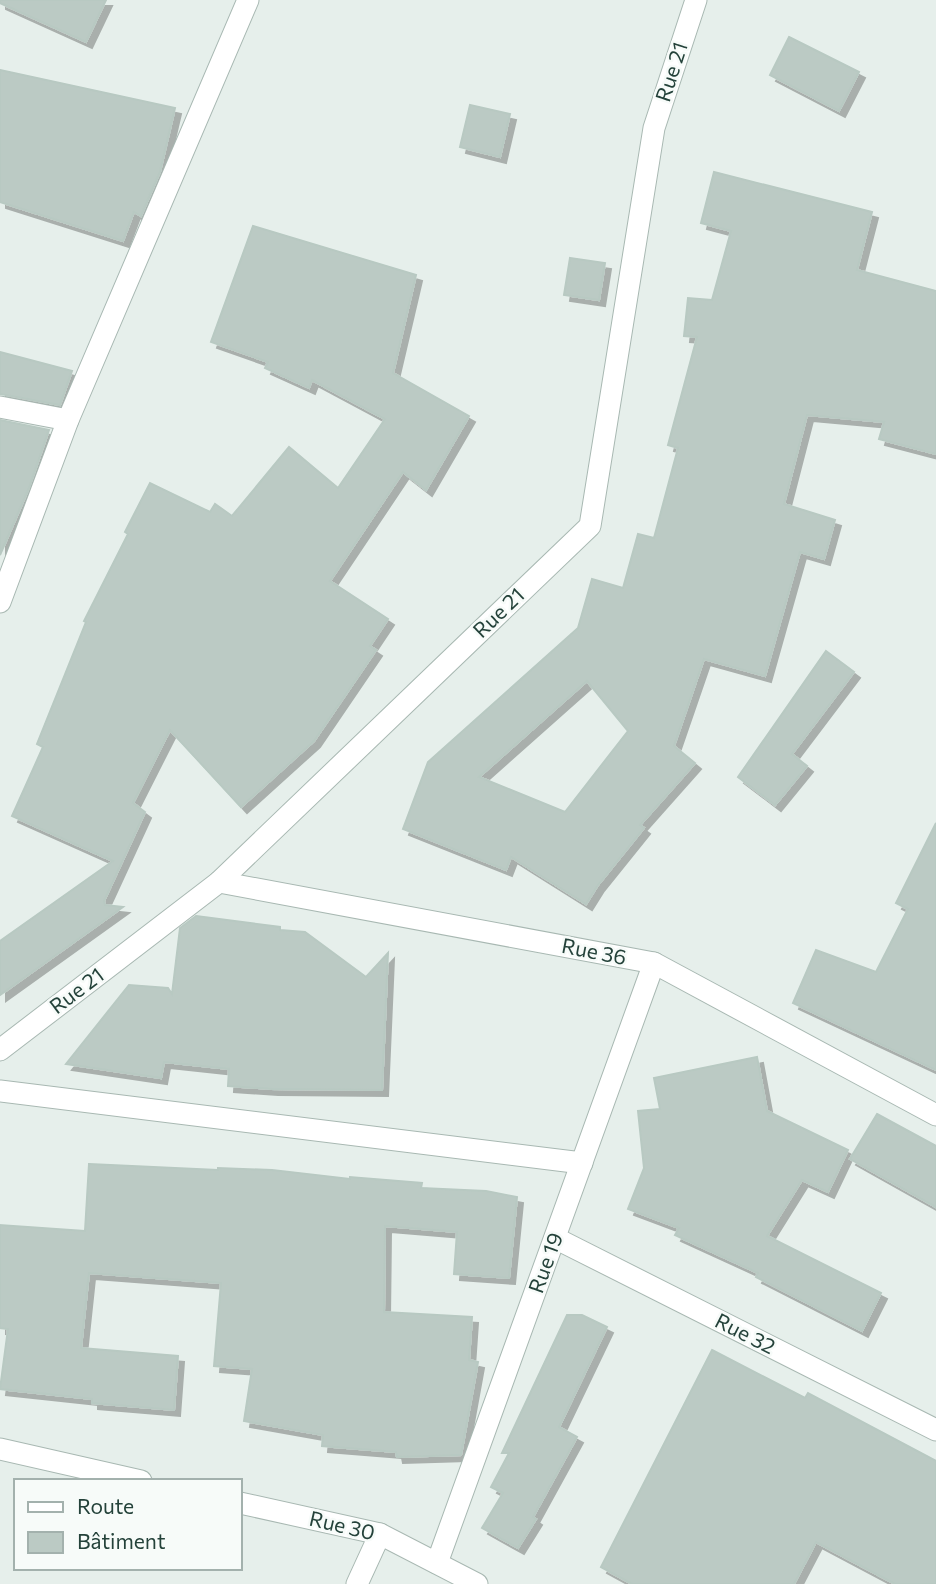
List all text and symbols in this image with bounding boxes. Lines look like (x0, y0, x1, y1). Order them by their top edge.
street label: Rue 21 (649, 38, 692, 105)
street label: Rue 21 (467, 582, 529, 642)
street label: Rue 36 (560, 932, 629, 969)
street label: Rue 21 (44, 961, 108, 1018)
street label: Rue 19 (522, 1229, 567, 1296)
street label: Rue 32 (711, 1307, 780, 1358)
legend (14, 1479, 242, 1570)
text: Route (77, 1493, 134, 1518)
street label: Rue 30 (307, 1505, 378, 1544)
text: Bâtiment (77, 1528, 166, 1553)

